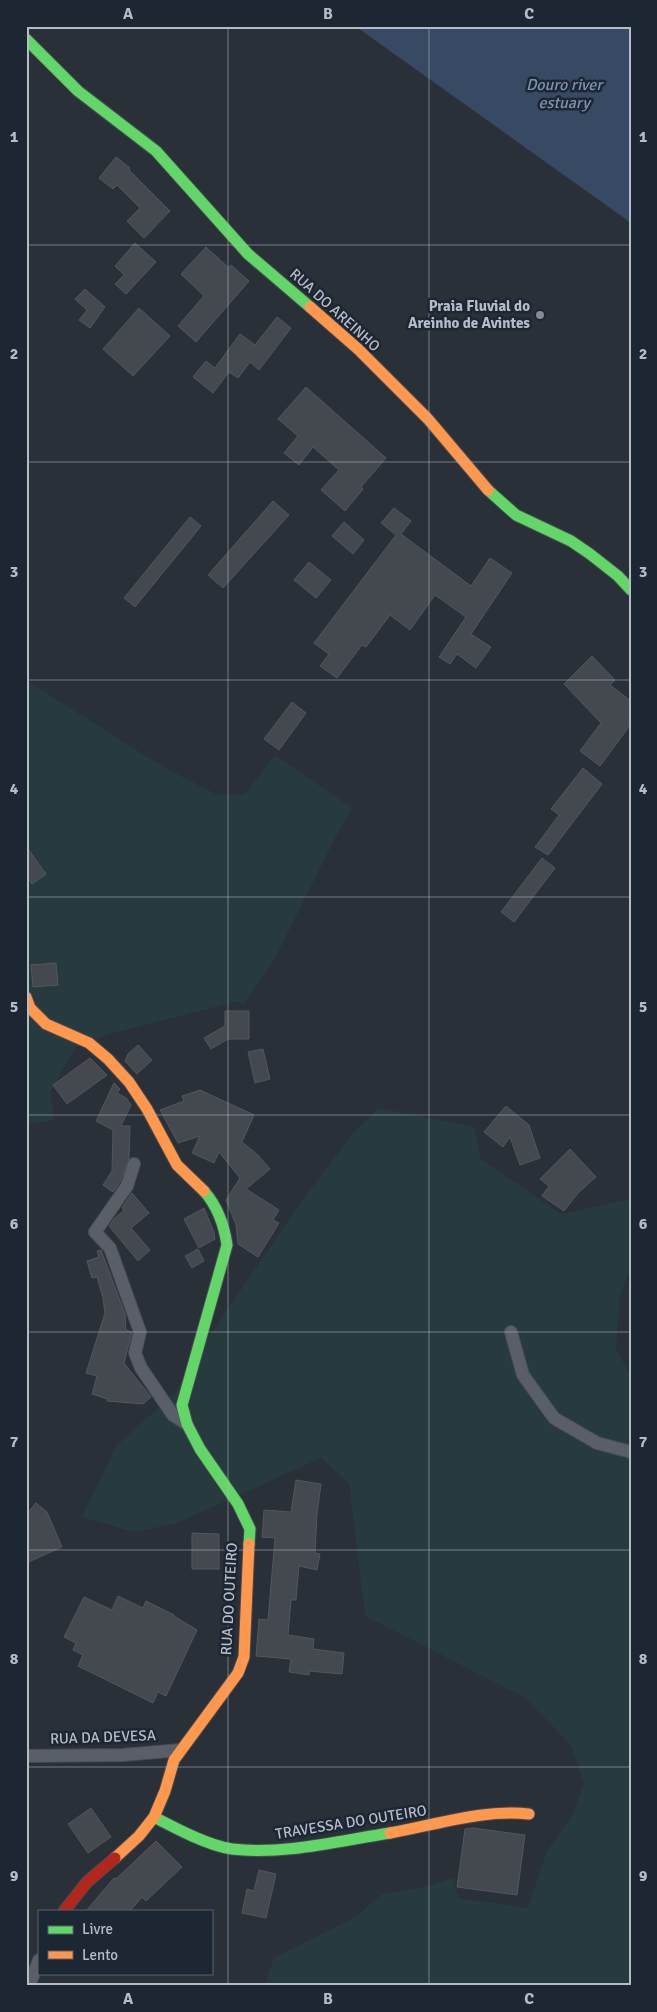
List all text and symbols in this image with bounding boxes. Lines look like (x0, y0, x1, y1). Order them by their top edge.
text: A (123, 4, 134, 24)
text: B (323, 4, 333, 24)
text: C (524, 4, 534, 24)
water label: Douro river estuary (526, 75, 604, 113)
text: 1 (10, 127, 19, 147)
text: 1 (639, 127, 648, 147)
street label: RUA DO AREINHO (286, 265, 384, 355)
place label: Praia Fluvial do Areinho de Avintes (408, 297, 530, 332)
marker: Praia Fluvial do Areinho de Avintes (534, 309, 546, 321)
text: 2 (10, 344, 18, 364)
text: 2 (639, 344, 647, 364)
text: 3 (10, 562, 18, 582)
text: 3 (639, 562, 647, 582)
text: 4 (10, 779, 19, 799)
text: 4 (639, 779, 648, 799)
text: 5 (10, 997, 18, 1017)
text: 5 (639, 997, 647, 1017)
text: 6 (10, 1214, 19, 1234)
text: 6 (639, 1214, 648, 1234)
text: 7 (10, 1432, 19, 1452)
text: 7 (639, 1432, 648, 1452)
street label: RUA DO OUTEIRO (217, 1542, 241, 1656)
text: 8 (10, 1649, 19, 1669)
text: 8 (639, 1649, 648, 1669)
street label: RUA DA DEVESA (50, 1726, 156, 1748)
street label: TRAVESSA DO OUTEIRO (274, 1801, 428, 1843)
text: 9 (10, 1866, 19, 1886)
text: 9 (639, 1866, 648, 1886)
legend (38, 1910, 212, 1974)
text: Livre (82, 1920, 113, 1938)
text: Lento (82, 1946, 118, 1964)
text: A (123, 1989, 134, 2009)
text: B (323, 1989, 333, 2009)
text: C (524, 1989, 534, 2009)

